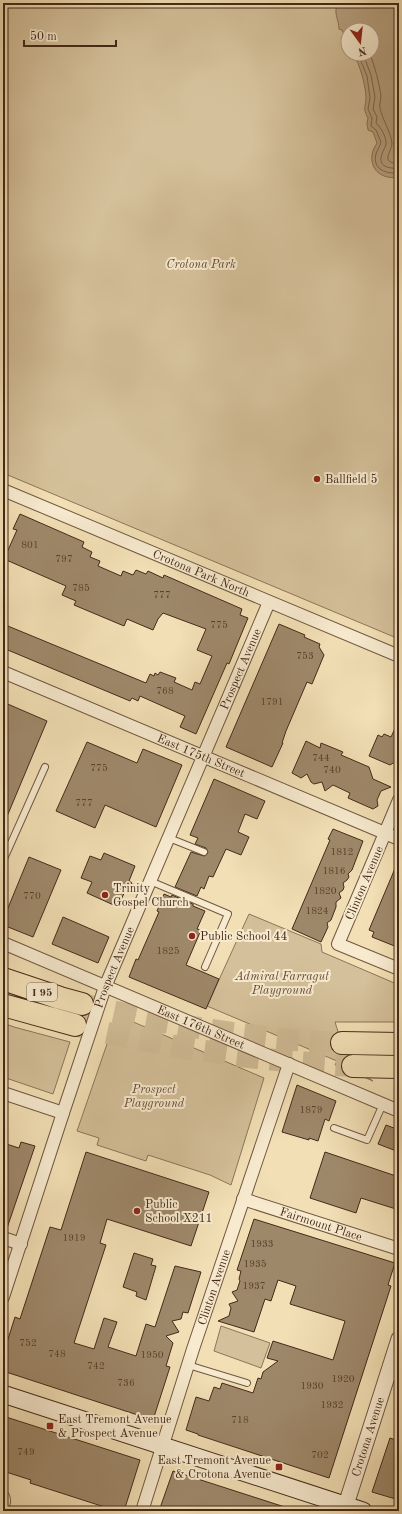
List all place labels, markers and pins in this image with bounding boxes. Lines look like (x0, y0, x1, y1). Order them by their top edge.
place label: Ballfield 5 (325, 473, 377, 486)
marker: Ballfield 5 (312, 474, 322, 484)
place label: Trinity Gospel Church (113, 883, 189, 909)
marker: Trinity Gospel Church (100, 890, 110, 900)
marker: Public School 44 (187, 931, 197, 941)
place label: Public School 44 (200, 931, 287, 943)
place label: Public School X211 (145, 1199, 213, 1225)
marker: Public School X211 (132, 1206, 142, 1216)
place label: East Tremont Avenue & Prospect Avenue (58, 1414, 172, 1440)
marker: East Tremont Avenue & Prospect Avenue (45, 1421, 55, 1431)
place label: East Tremont Avenue & Crotona Avenue (157, 1455, 271, 1481)
marker: East Tremont Avenue & Crotona Avenue (274, 1462, 284, 1472)

